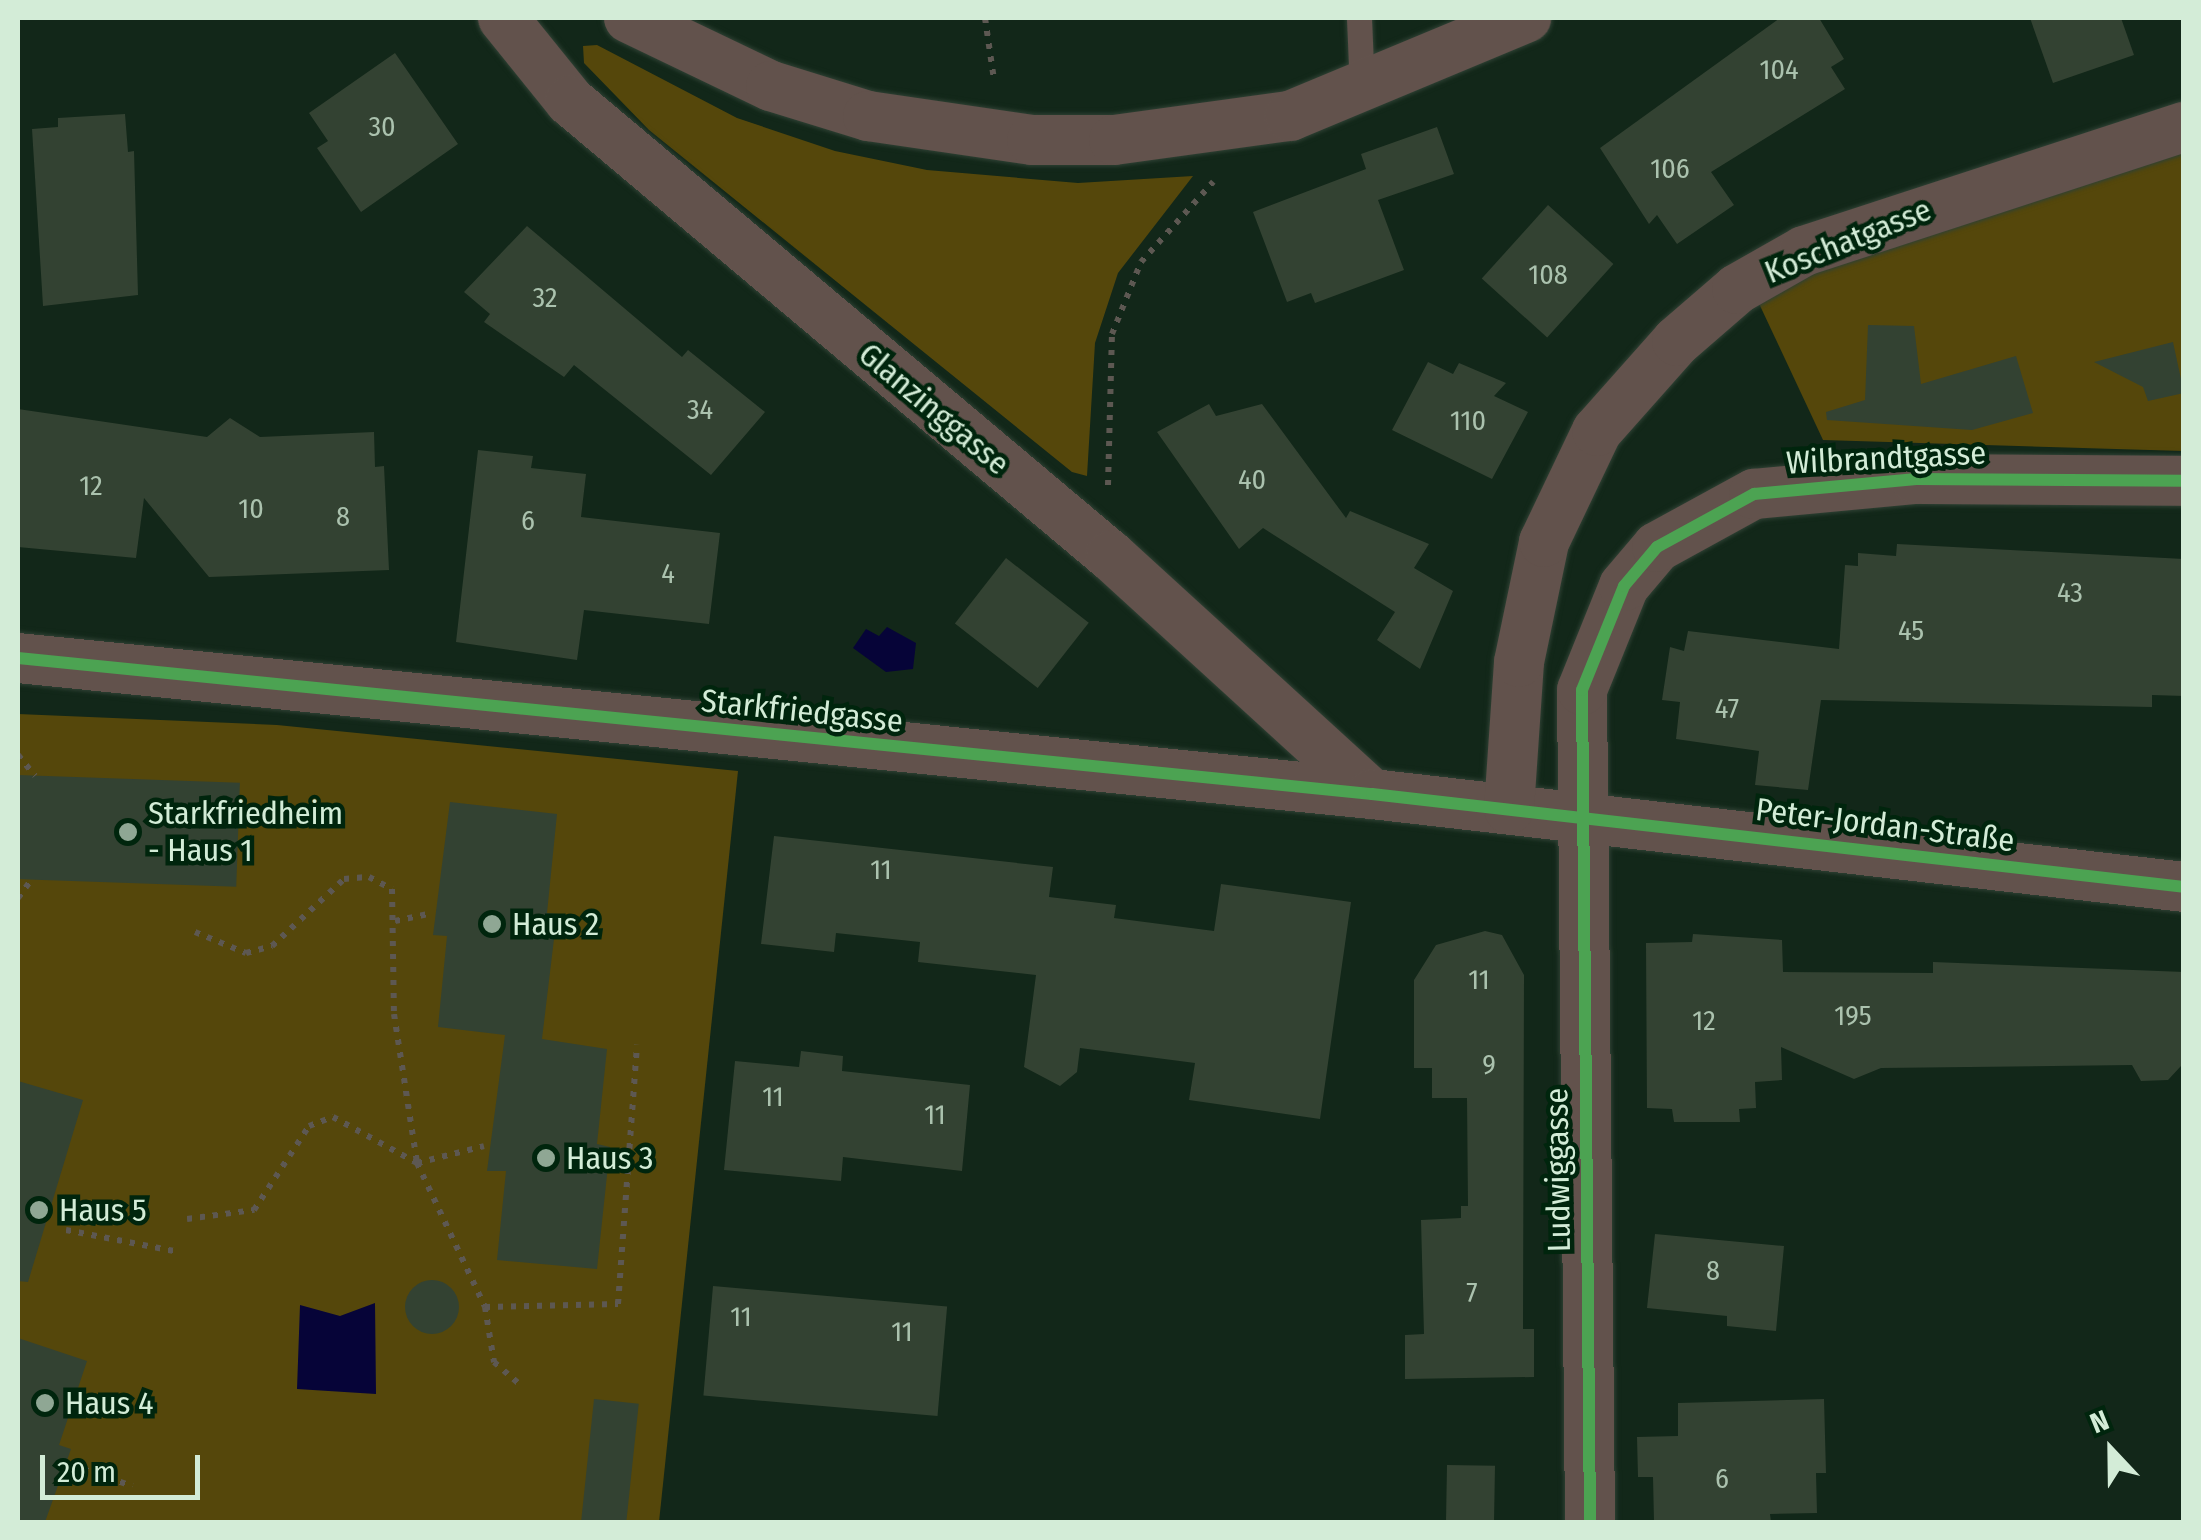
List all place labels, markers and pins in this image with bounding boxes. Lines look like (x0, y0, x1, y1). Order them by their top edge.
place label: Starkfriedheim - Haus 1 (148, 795, 343, 870)
marker: Starkfriedheim - Haus 1 (117, 821, 139, 843)
place label: Haus 2 (512, 905, 599, 943)
marker: Haus 2 (481, 913, 503, 935)
place label: Haus 3 (566, 1139, 653, 1177)
marker: Haus 3 (535, 1147, 557, 1169)
place label: Haus 5 (59, 1191, 147, 1229)
marker: Haus 5 (28, 1199, 50, 1221)
place label: Haus 4 (65, 1384, 153, 1422)
marker: Haus 4 (34, 1392, 56, 1414)

